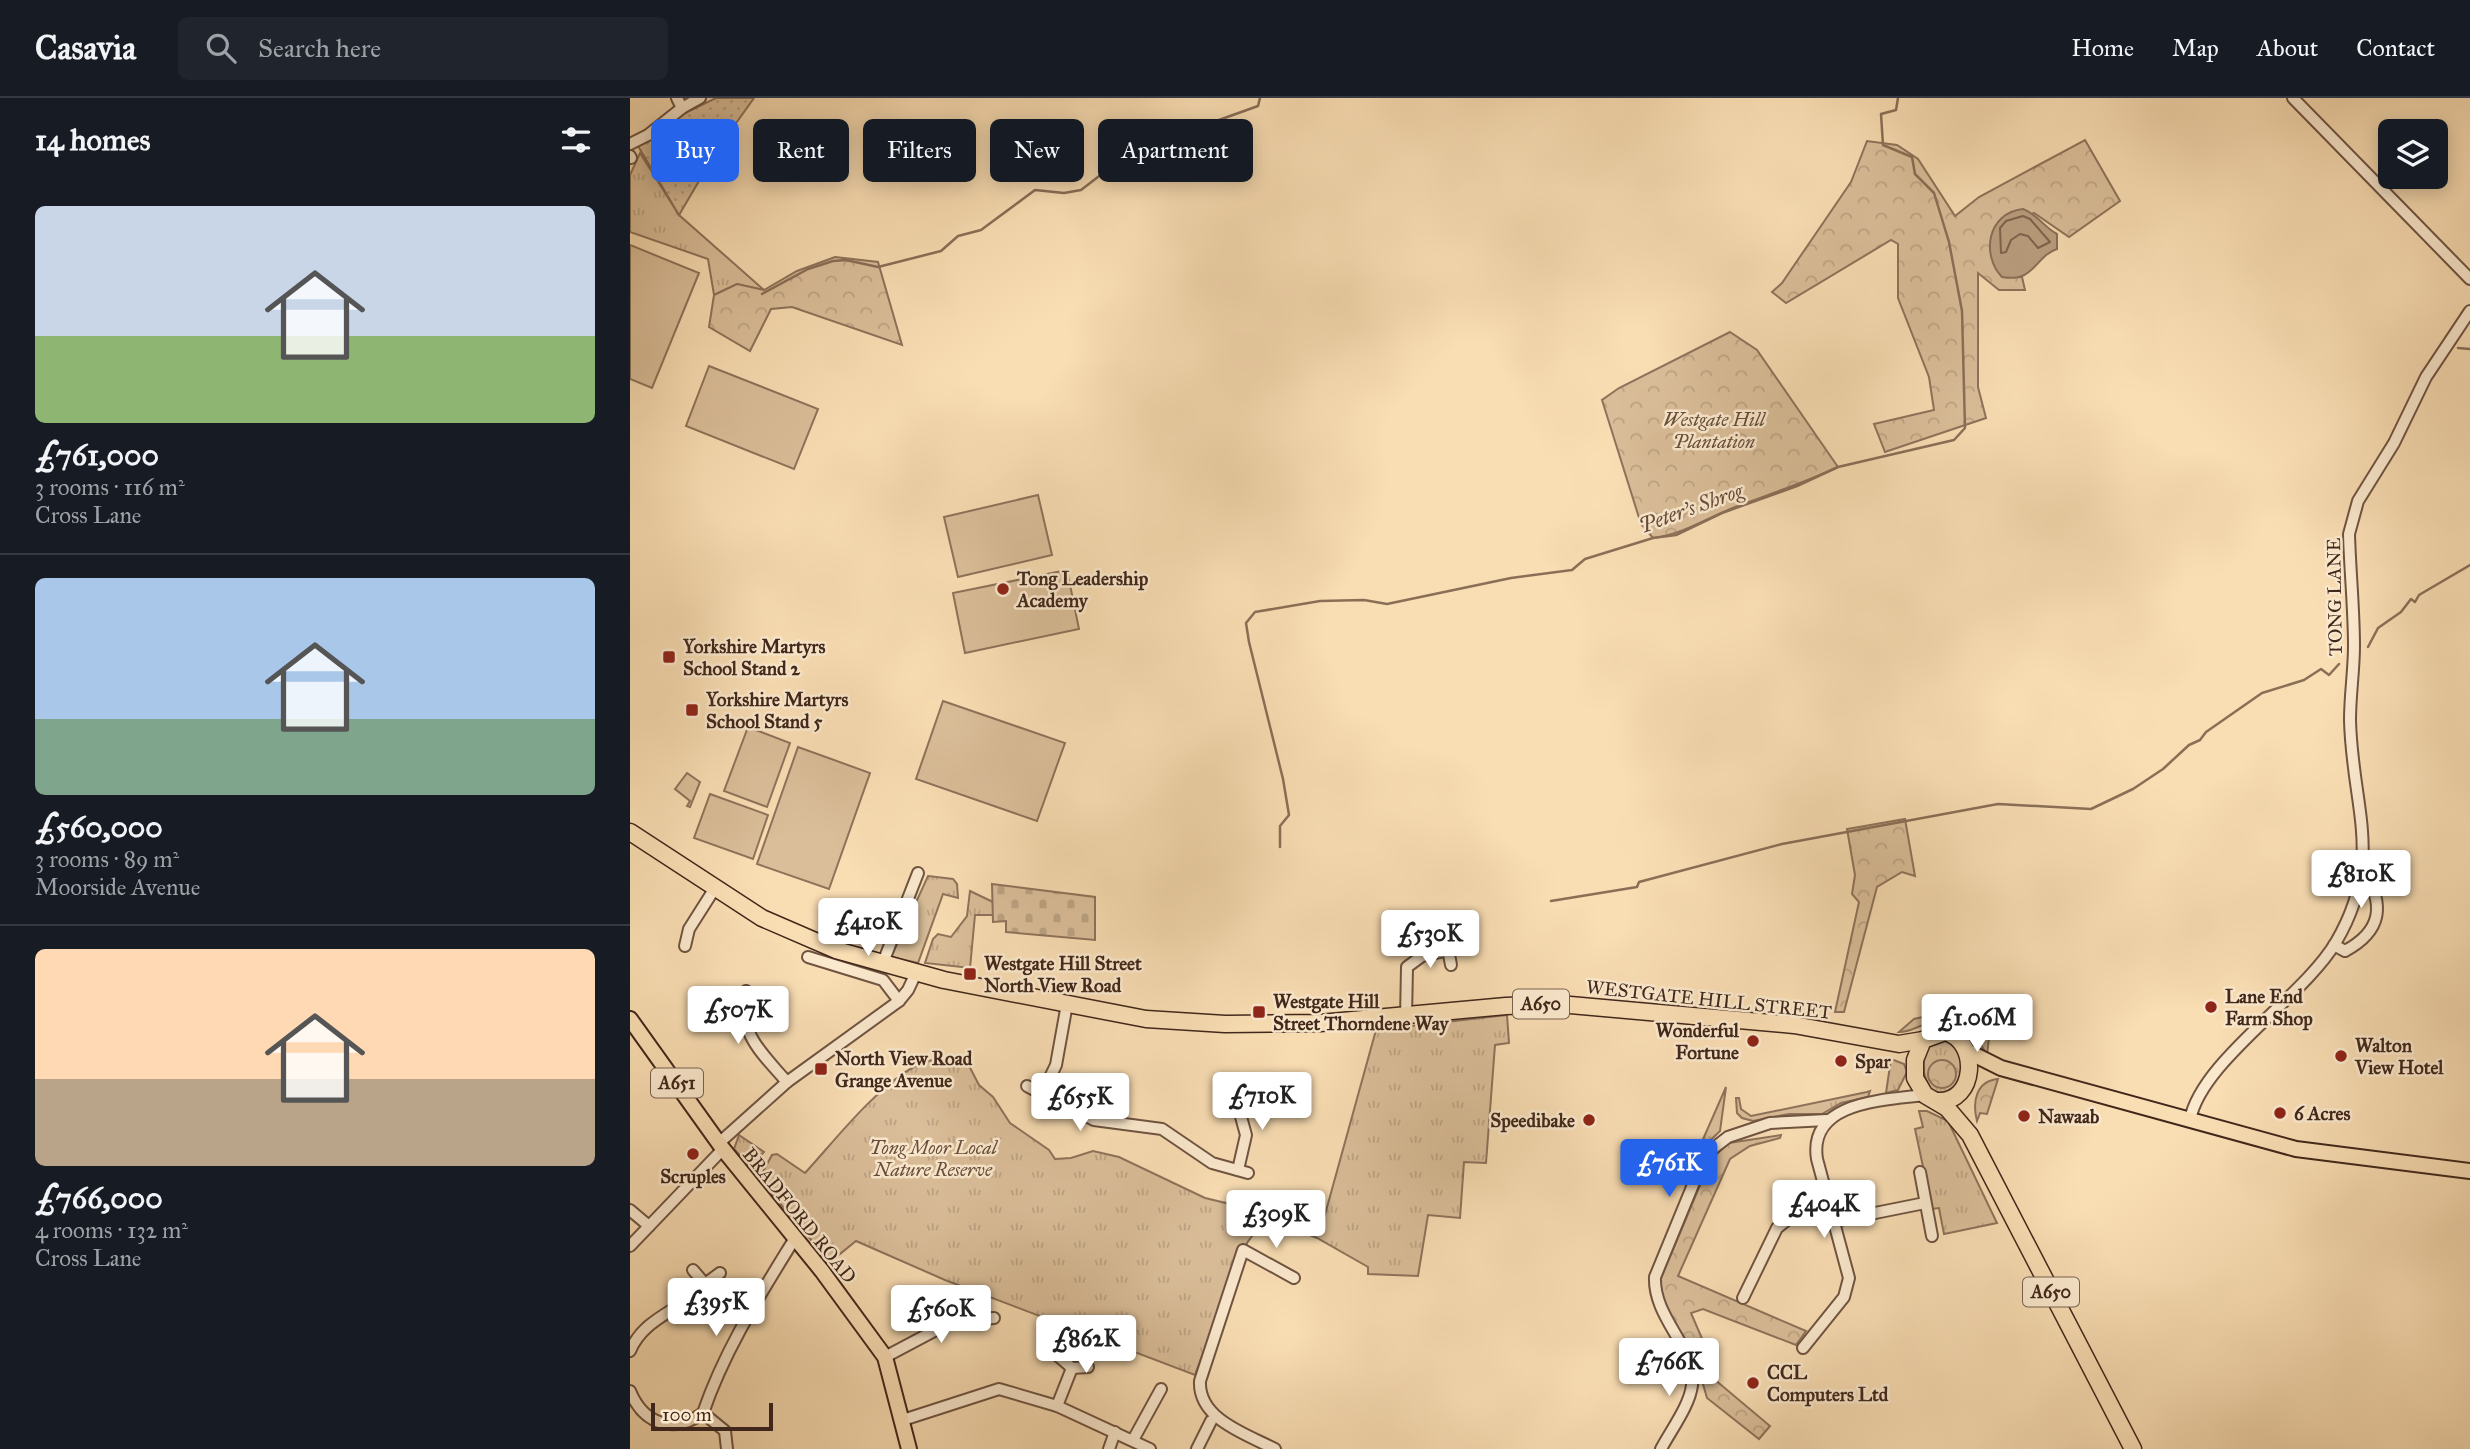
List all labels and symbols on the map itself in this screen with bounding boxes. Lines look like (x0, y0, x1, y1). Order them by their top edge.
park label: Westgate Hill Plantation (1663, 408, 1767, 453)
water label: Peter's Shrog (1635, 477, 1748, 539)
street label: TONG LANE (2322, 537, 2347, 656)
place label: Tong Leadership Academy (1015, 567, 1149, 613)
marker: Tong Leadership Academy (995, 581, 1011, 597)
place label: Yorkshire Martyrs School Stand 2 (682, 635, 825, 680)
marker: Yorkshire Martyrs School Stand 2 (661, 649, 677, 665)
place label: Yorkshire Martyrs School Stand 5 (705, 688, 848, 733)
marker: Yorkshire Martyrs School Stand 5 (684, 702, 700, 718)
pin: £810K (2312, 850, 2410, 910)
pin: £410K (819, 898, 917, 958)
pin: £530K (1381, 910, 1479, 970)
place label: Westgate Hill Street North View Road (984, 952, 1142, 997)
marker: Westgate Hill Street North View Road (962, 966, 978, 982)
street label: WESTGATE HILL STREET (1585, 975, 1833, 1024)
place label: Lane End Farm Shop (2225, 985, 2313, 1031)
pin: £507K (689, 986, 787, 1046)
road number: A650 (1513, 989, 1569, 1018)
place label: Westgate Hill Street Thorndene Way (1273, 990, 1450, 1036)
pin: £1.06M (1920, 995, 2034, 1054)
marker: Lane End Farm Shop (2203, 999, 2219, 1015)
marker: Westgate Hill Street Thorndene Way (1251, 1004, 1267, 1020)
place label: Wonderful Fortune (1656, 1019, 1740, 1064)
marker: Wonderful Fortune (1745, 1033, 1761, 1049)
place label: Walton View Hotel (2354, 1034, 2444, 1079)
place label: North View Road Grange Avenue (835, 1047, 973, 1093)
marker: Walton View Hotel (2333, 1048, 2349, 1064)
place label: Spar (1855, 1050, 1891, 1074)
marker: Spar (1833, 1053, 1849, 1069)
marker: North View Road Grange Avenue (813, 1061, 829, 1077)
road number: A651 (651, 1068, 703, 1098)
pin: £710K (1213, 1072, 1311, 1132)
pin: £655K (1031, 1074, 1129, 1133)
place label: 6 Acres (2294, 1102, 2350, 1125)
place label: Nawaab (2038, 1105, 2099, 1128)
marker: 6 Acres (2272, 1105, 2288, 1121)
marker: Nawaab (2016, 1108, 2032, 1124)
place label: Speedibake (1490, 1109, 1575, 1133)
marker: Speedibake (1581, 1112, 1597, 1128)
park label: Tong Moor Local Nature Reserve (869, 1136, 999, 1181)
pin: £761K (1620, 1140, 1718, 1199)
street label: BRADFORD ROAD (738, 1143, 861, 1288)
marker: Scruples (685, 1146, 701, 1162)
place label: Scruples (660, 1165, 726, 1189)
pin: £404K (1775, 1180, 1873, 1240)
pin: £309K (1227, 1190, 1325, 1250)
pin: £395K (667, 1278, 765, 1338)
road number: A650 (2023, 1278, 2079, 1307)
pin: £560K (892, 1286, 990, 1345)
pin: £862K (1037, 1316, 1135, 1375)
pin: £766K (1620, 1338, 1718, 1398)
place label: CCL Computers Ltd (1767, 1361, 1889, 1407)
marker: CCL Computers Ltd (1745, 1375, 1761, 1391)
scale bar (651, 1400, 774, 1432)

